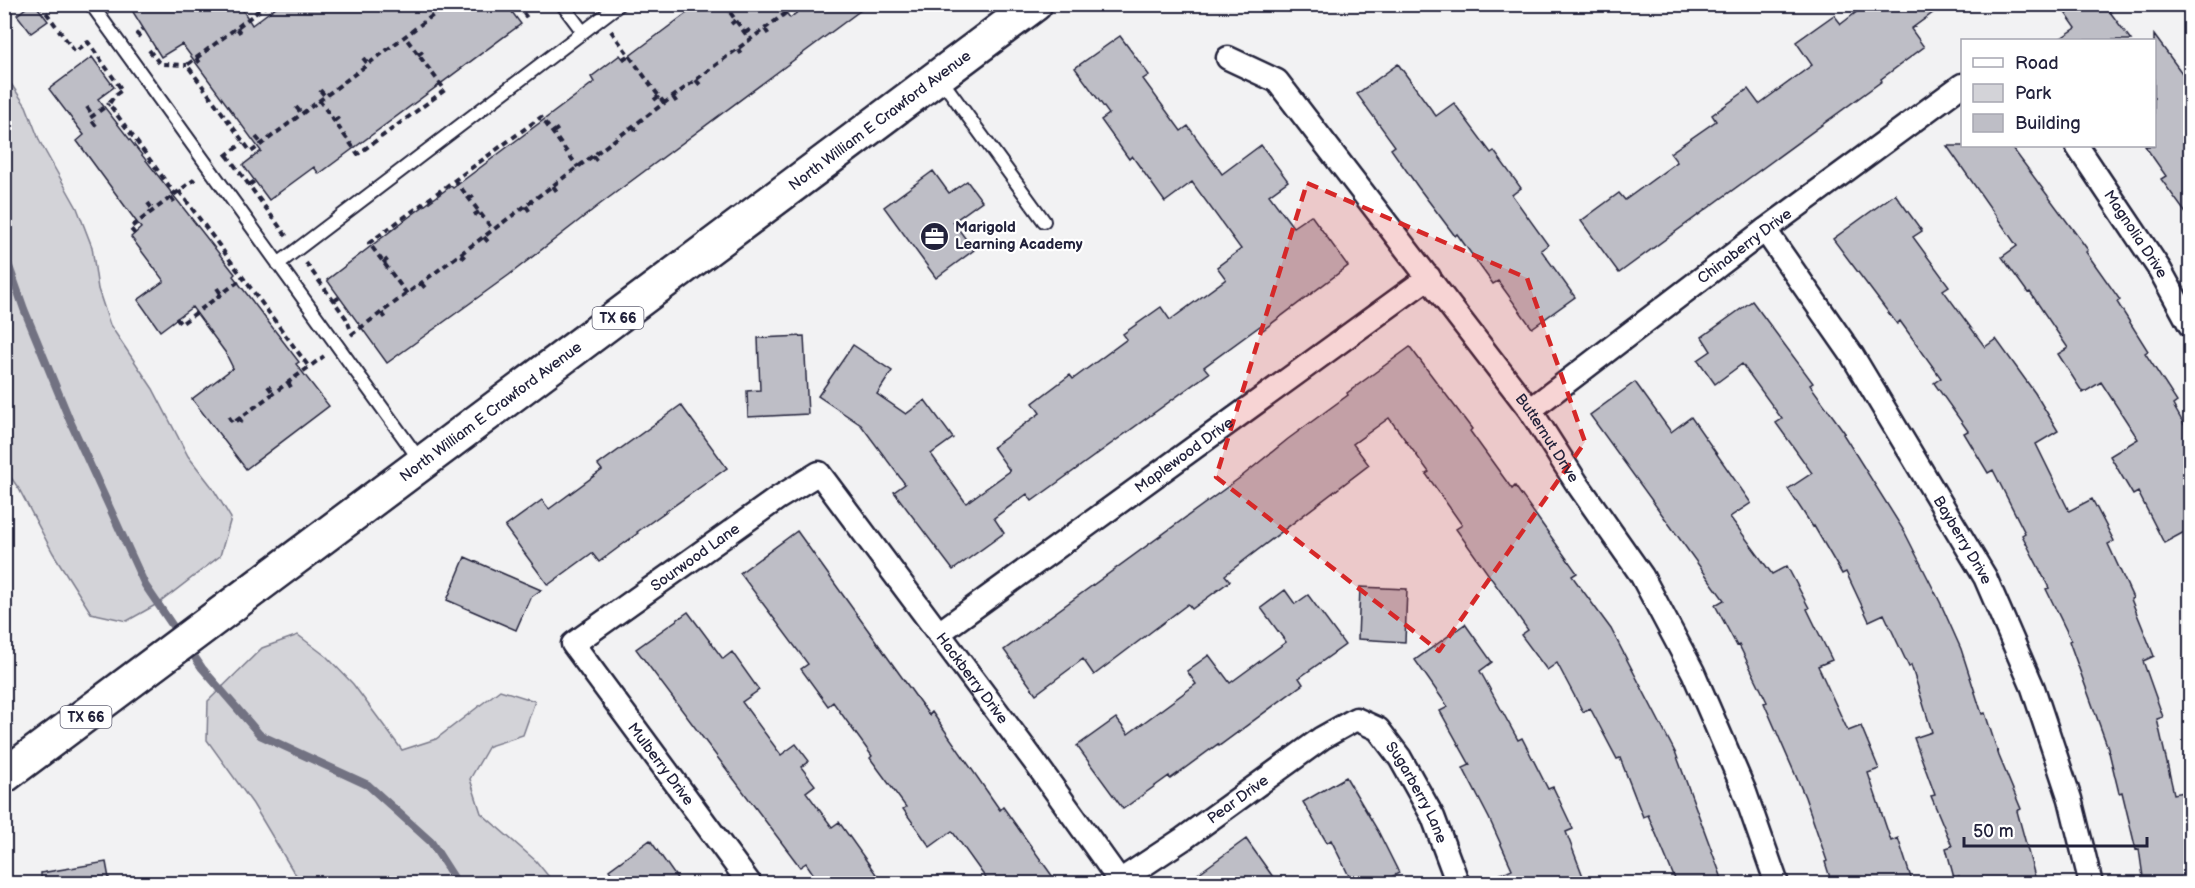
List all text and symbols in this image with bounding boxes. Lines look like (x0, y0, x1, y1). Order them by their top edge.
legend (1961, 39, 2156, 147)
street label: North William E Crawford Avenue (785, 46, 975, 195)
text: Road (2015, 53, 2059, 74)
text: Park (2015, 83, 2051, 104)
text: Building (2015, 113, 2081, 134)
street label: Magnolia Drive (2099, 187, 2172, 282)
street label: Chinaberry Drive (1694, 204, 1796, 288)
place label: Marigold Learning Academy (955, 218, 1083, 254)
office icon: Marigold Learning Academy (918, 220, 950, 252)
road number: TX 66 (592, 307, 644, 329)
street label: North William E Crawford Avenue (396, 338, 586, 486)
street label: Butternut Drive (1511, 390, 1583, 486)
street label: Maplewood Drive (1131, 413, 1238, 497)
street label: Bayberry Drive (1929, 493, 1996, 587)
street label: Sourwood Lane (647, 519, 744, 596)
street label: Hackberry Drive (932, 629, 1012, 728)
road number: TX 66 (60, 706, 112, 728)
street label: Mulberry Drive (623, 719, 698, 810)
street label: Sugarberry Lane (1381, 738, 1451, 846)
street label: Pear Drive (1204, 771, 1272, 828)
scale bar (1964, 810, 2147, 848)
text: 50 m (1973, 821, 2014, 842)

